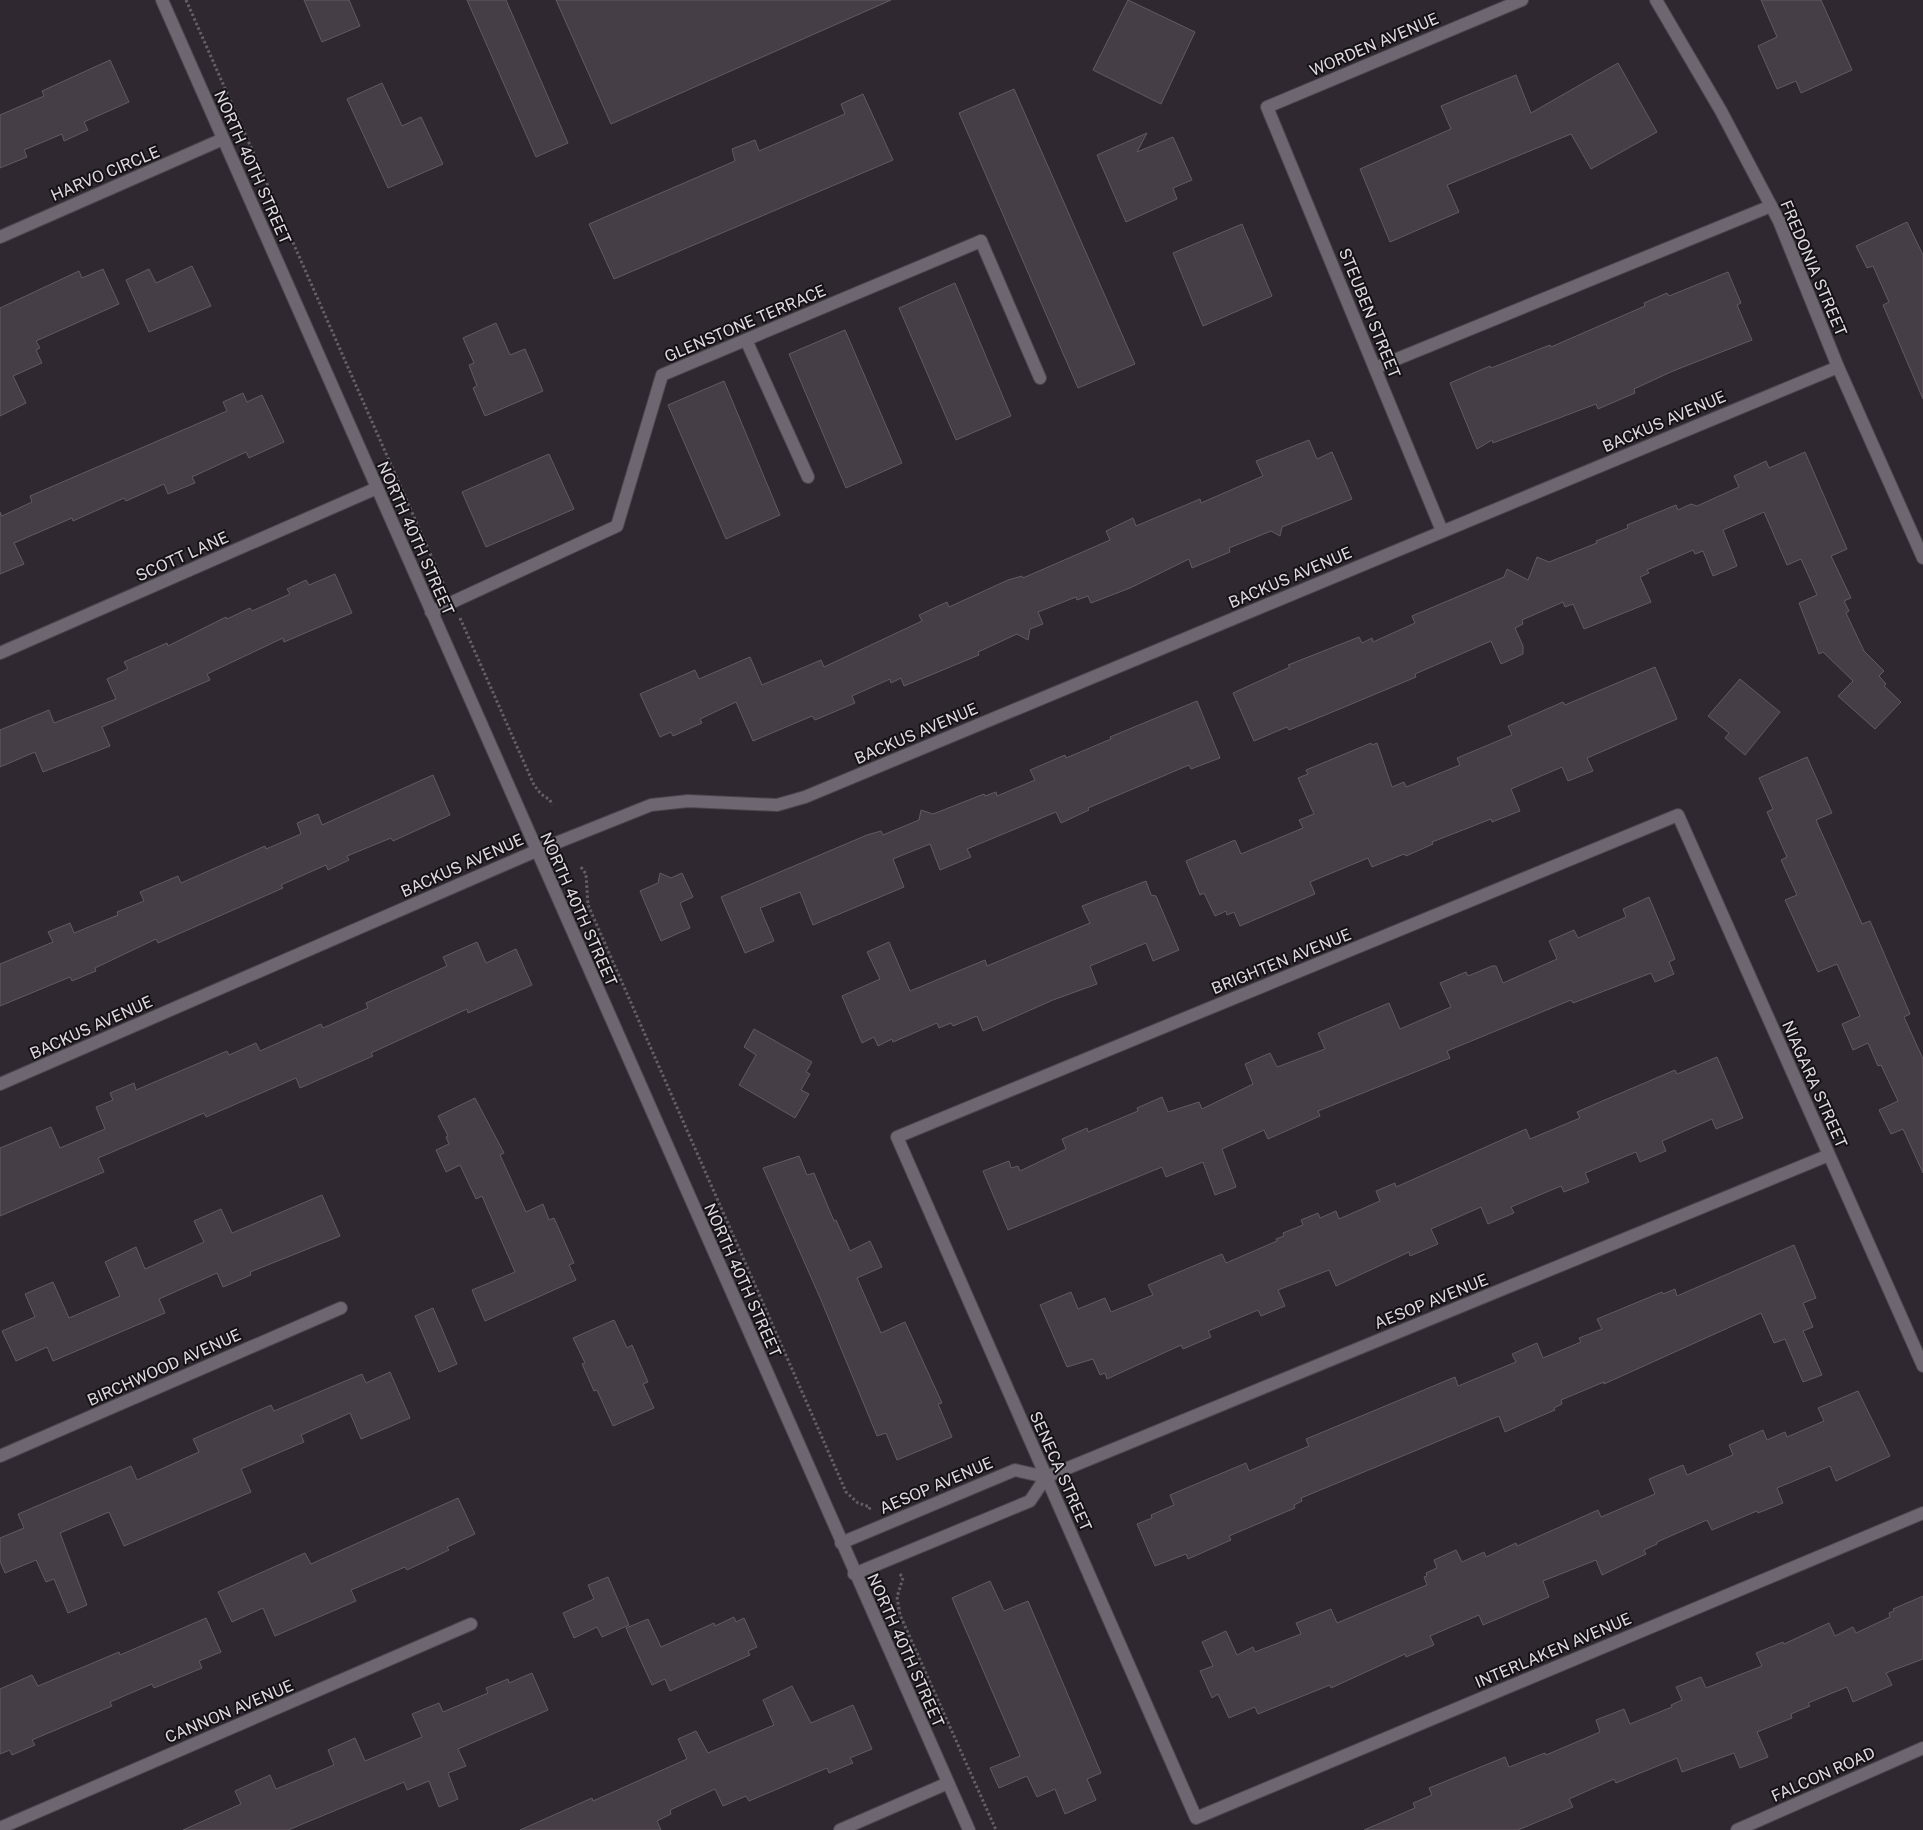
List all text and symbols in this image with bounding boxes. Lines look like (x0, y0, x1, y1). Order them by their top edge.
street label: WORDEN AVENUE (1307, 9, 1441, 80)
street label: NORTH 40TH STREET (210, 87, 295, 247)
street label: HARVO CIRCLE (48, 142, 163, 205)
street label: FREDONIA STREET (1776, 197, 1851, 339)
street label: STEUBEN STREET (1335, 245, 1404, 381)
street label: GLENSTONE TERRACE (662, 281, 829, 366)
street label: BACKUS AVENUE (1600, 387, 1729, 456)
street label: NORTH 40TH STREET (373, 458, 458, 618)
street label: SCOTT LANE (133, 528, 232, 585)
street label: BACKUS AVENUE (1226, 543, 1355, 612)
street label: BACKUS AVENUE (852, 699, 981, 768)
street label: NORTH 40TH STREET (536, 829, 621, 989)
street label: BACKUS AVENUE (398, 830, 527, 901)
street label: BRIGHTEN AVENUE (1209, 925, 1354, 998)
street label: BACKUS AVENUE (27, 992, 156, 1063)
street label: NIAGARA STREET (1778, 1018, 1851, 1151)
street label: NORTH 40TH STREET (700, 1200, 785, 1360)
street label: AESOP AVENUE (1371, 1270, 1491, 1333)
street label: BIRCHWOOD AVENUE (84, 1325, 244, 1410)
street label: SENECA STREET (1026, 1408, 1096, 1535)
street label: AESOP AVENUE (877, 1453, 996, 1518)
street label: NORTH 40TH STREET (863, 1570, 948, 1730)
street label: INTERLAKEN AVENUE (1472, 1609, 1634, 1692)
street label: CANNON AVENUE (162, 1676, 296, 1747)
street label: FALCON ROAD (1768, 1743, 1878, 1806)

